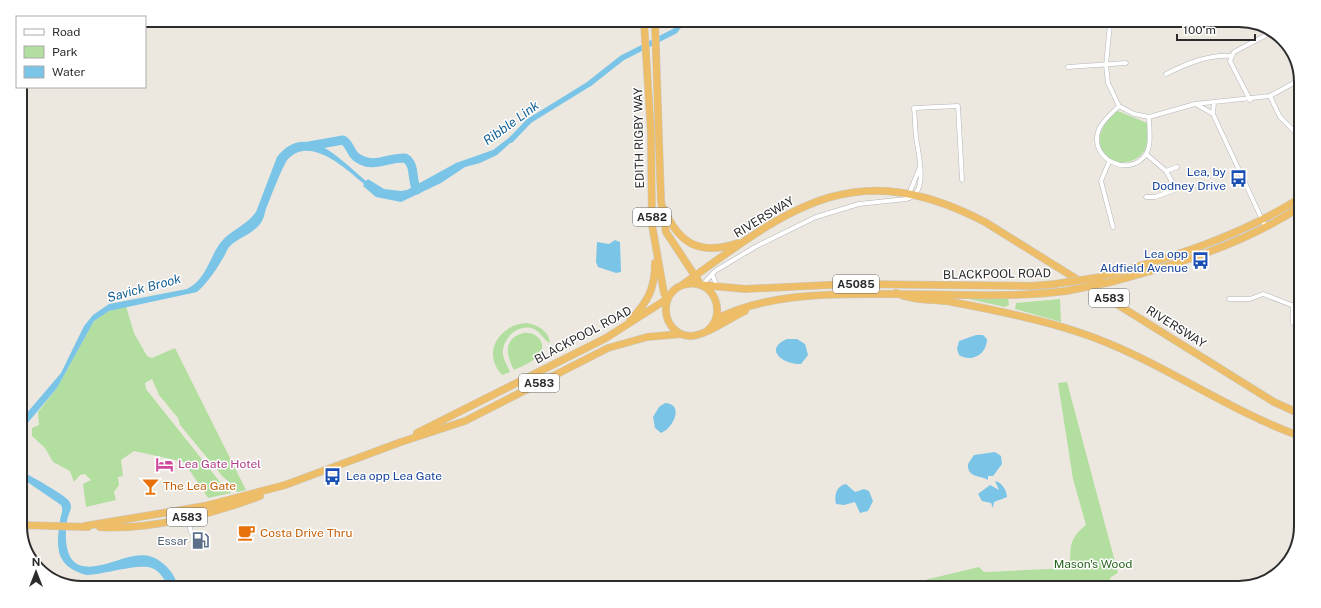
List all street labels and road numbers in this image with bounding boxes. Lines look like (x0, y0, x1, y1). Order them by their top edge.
street label: EDITH RIGBY WAY (631, 87, 647, 189)
street label: RIVERSWAY (731, 193, 797, 240)
road number: A582 (633, 208, 671, 226)
street label: BLACKPOOL ROAD (943, 266, 1051, 282)
road number: A5085 (833, 275, 879, 293)
road number: A583 (1089, 289, 1129, 307)
street label: BLACKPOOL ROAD (532, 303, 634, 367)
street label: RIVERSWAY (1144, 303, 1209, 351)
road number: A583 (519, 374, 559, 392)
road number: A583 (167, 508, 207, 526)

